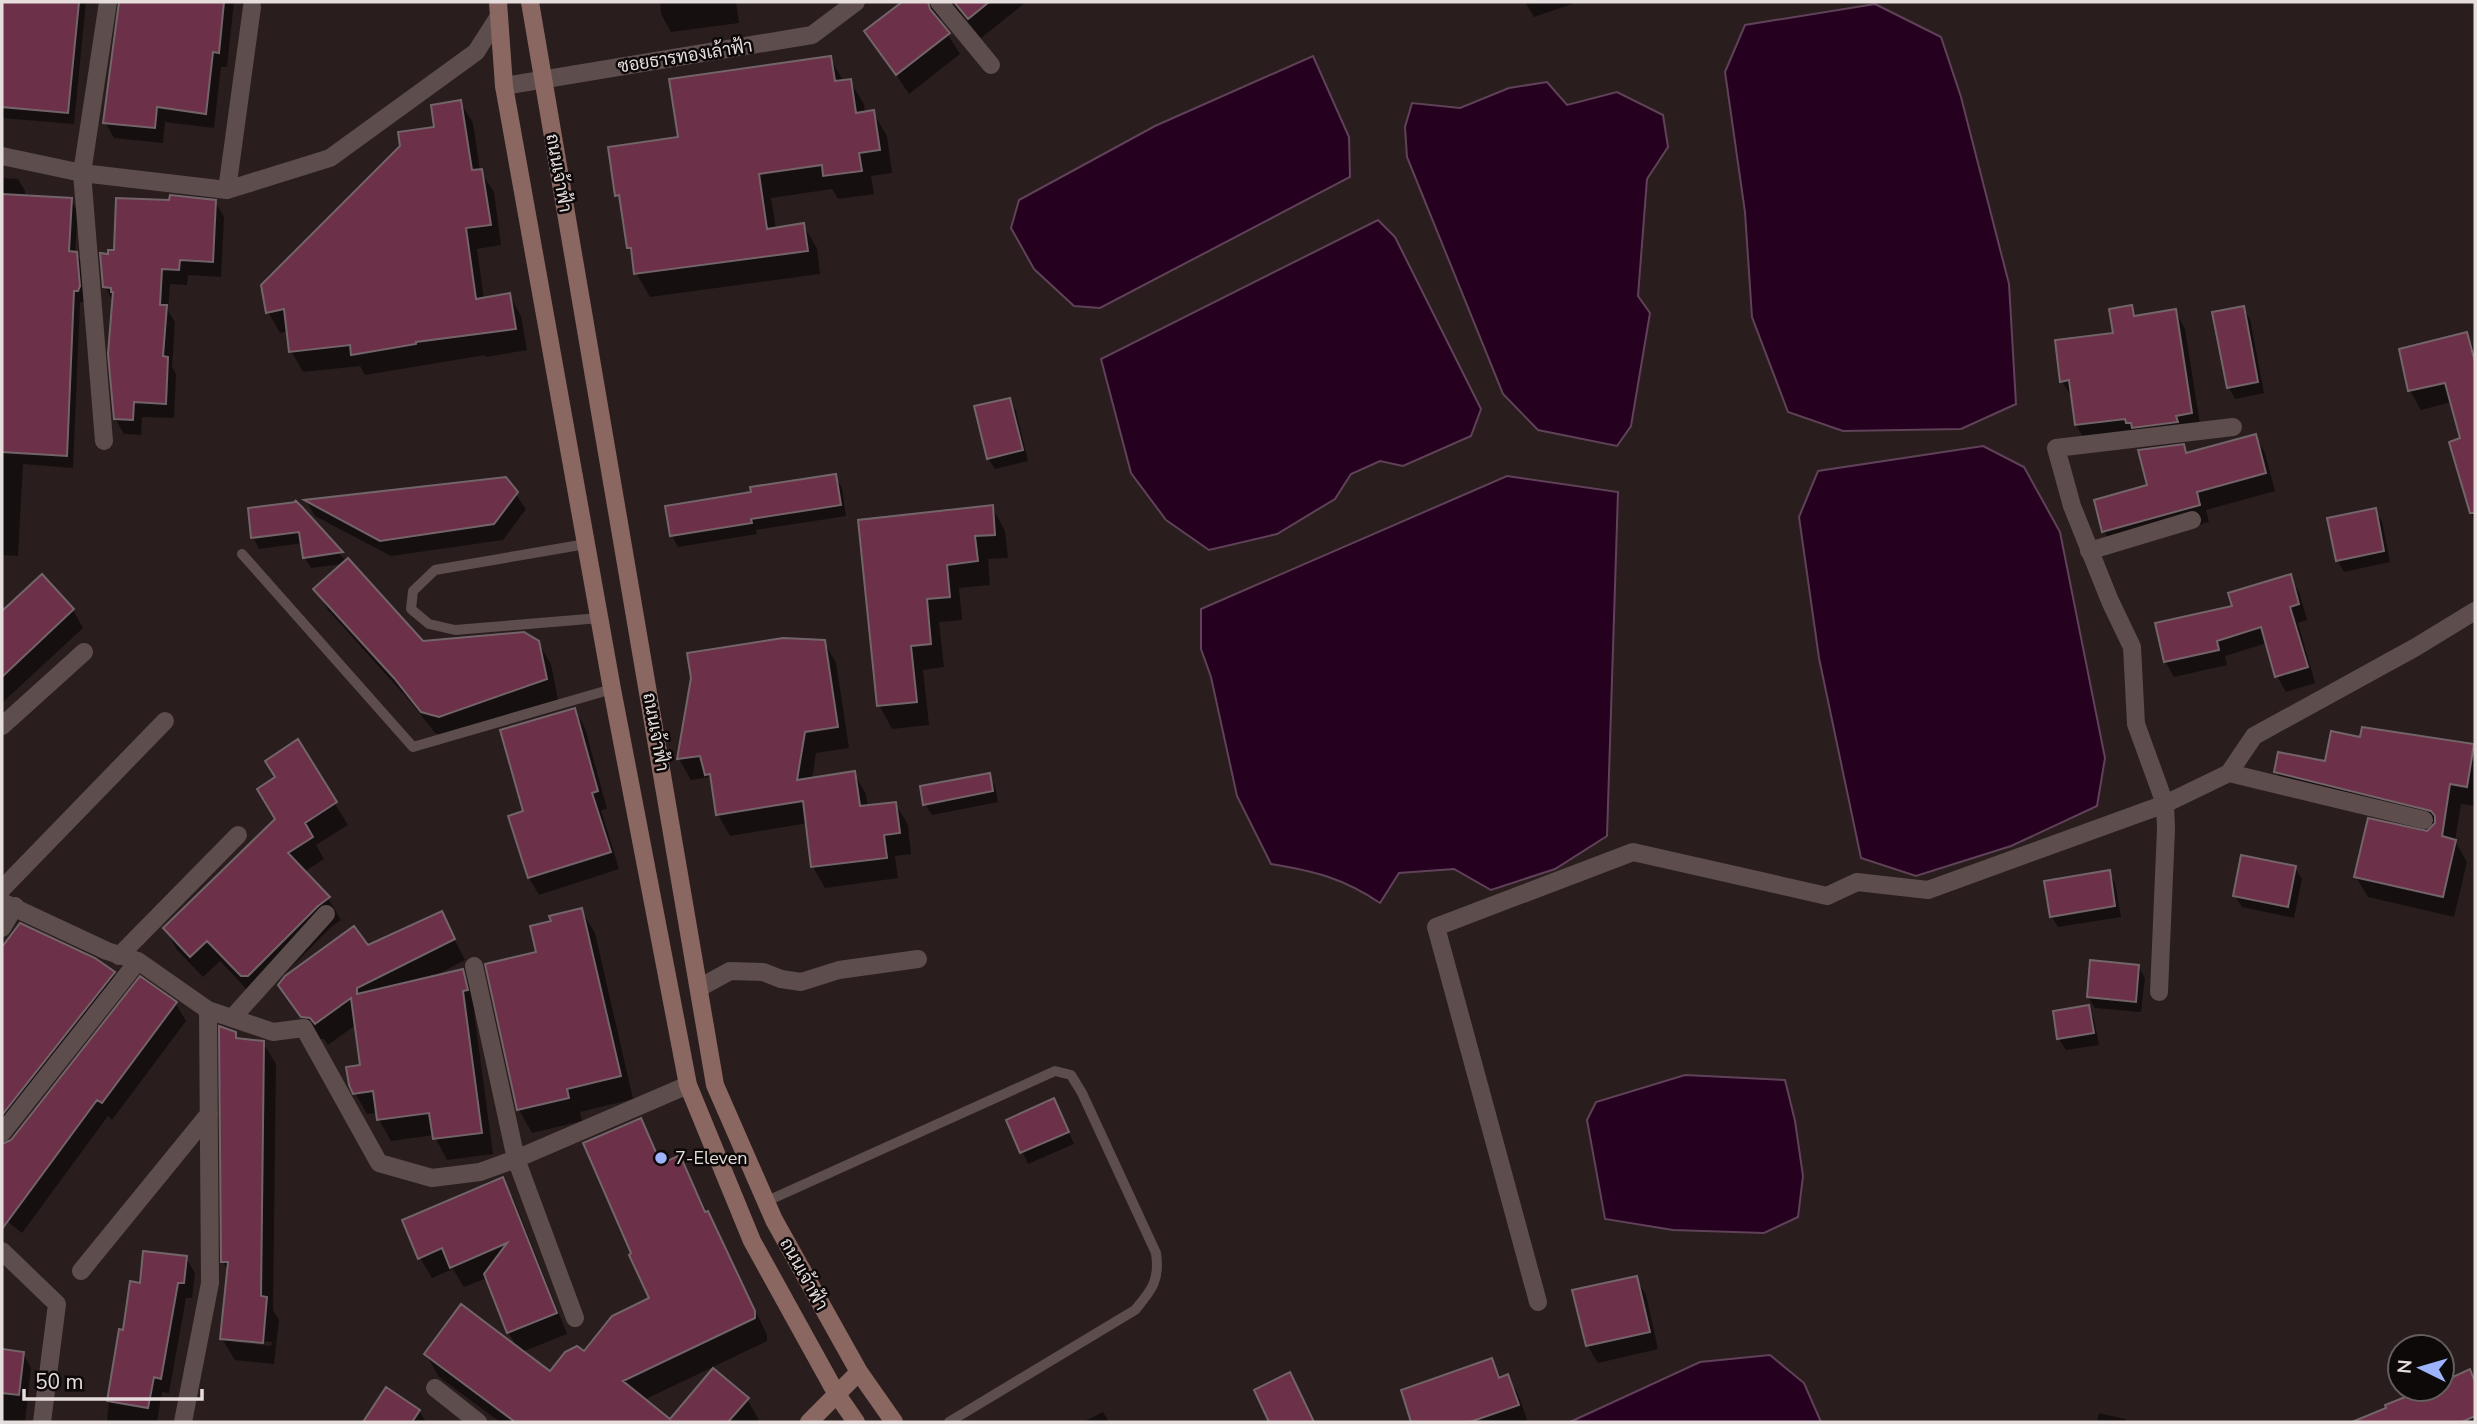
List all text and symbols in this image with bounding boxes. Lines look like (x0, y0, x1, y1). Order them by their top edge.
street label: ซอยธารทองเล้าฟ้า (616, 33, 754, 79)
street label: ถนนเจ้าฟ้า (540, 132, 578, 214)
street label: ถนนเจ้าฟ้า (637, 691, 675, 773)
place label: 7-Eleven (675, 1146, 748, 1170)
marker: 7-Eleven (653, 1150, 669, 1166)
street label: ถนนเจ้าฟ้า (774, 1233, 834, 1315)
north arrow (2386, 1333, 2456, 1403)
scale bar (24, 1358, 203, 1402)
text: N (2391, 1358, 2419, 1375)
text: 50 m (35, 1368, 84, 1396)

